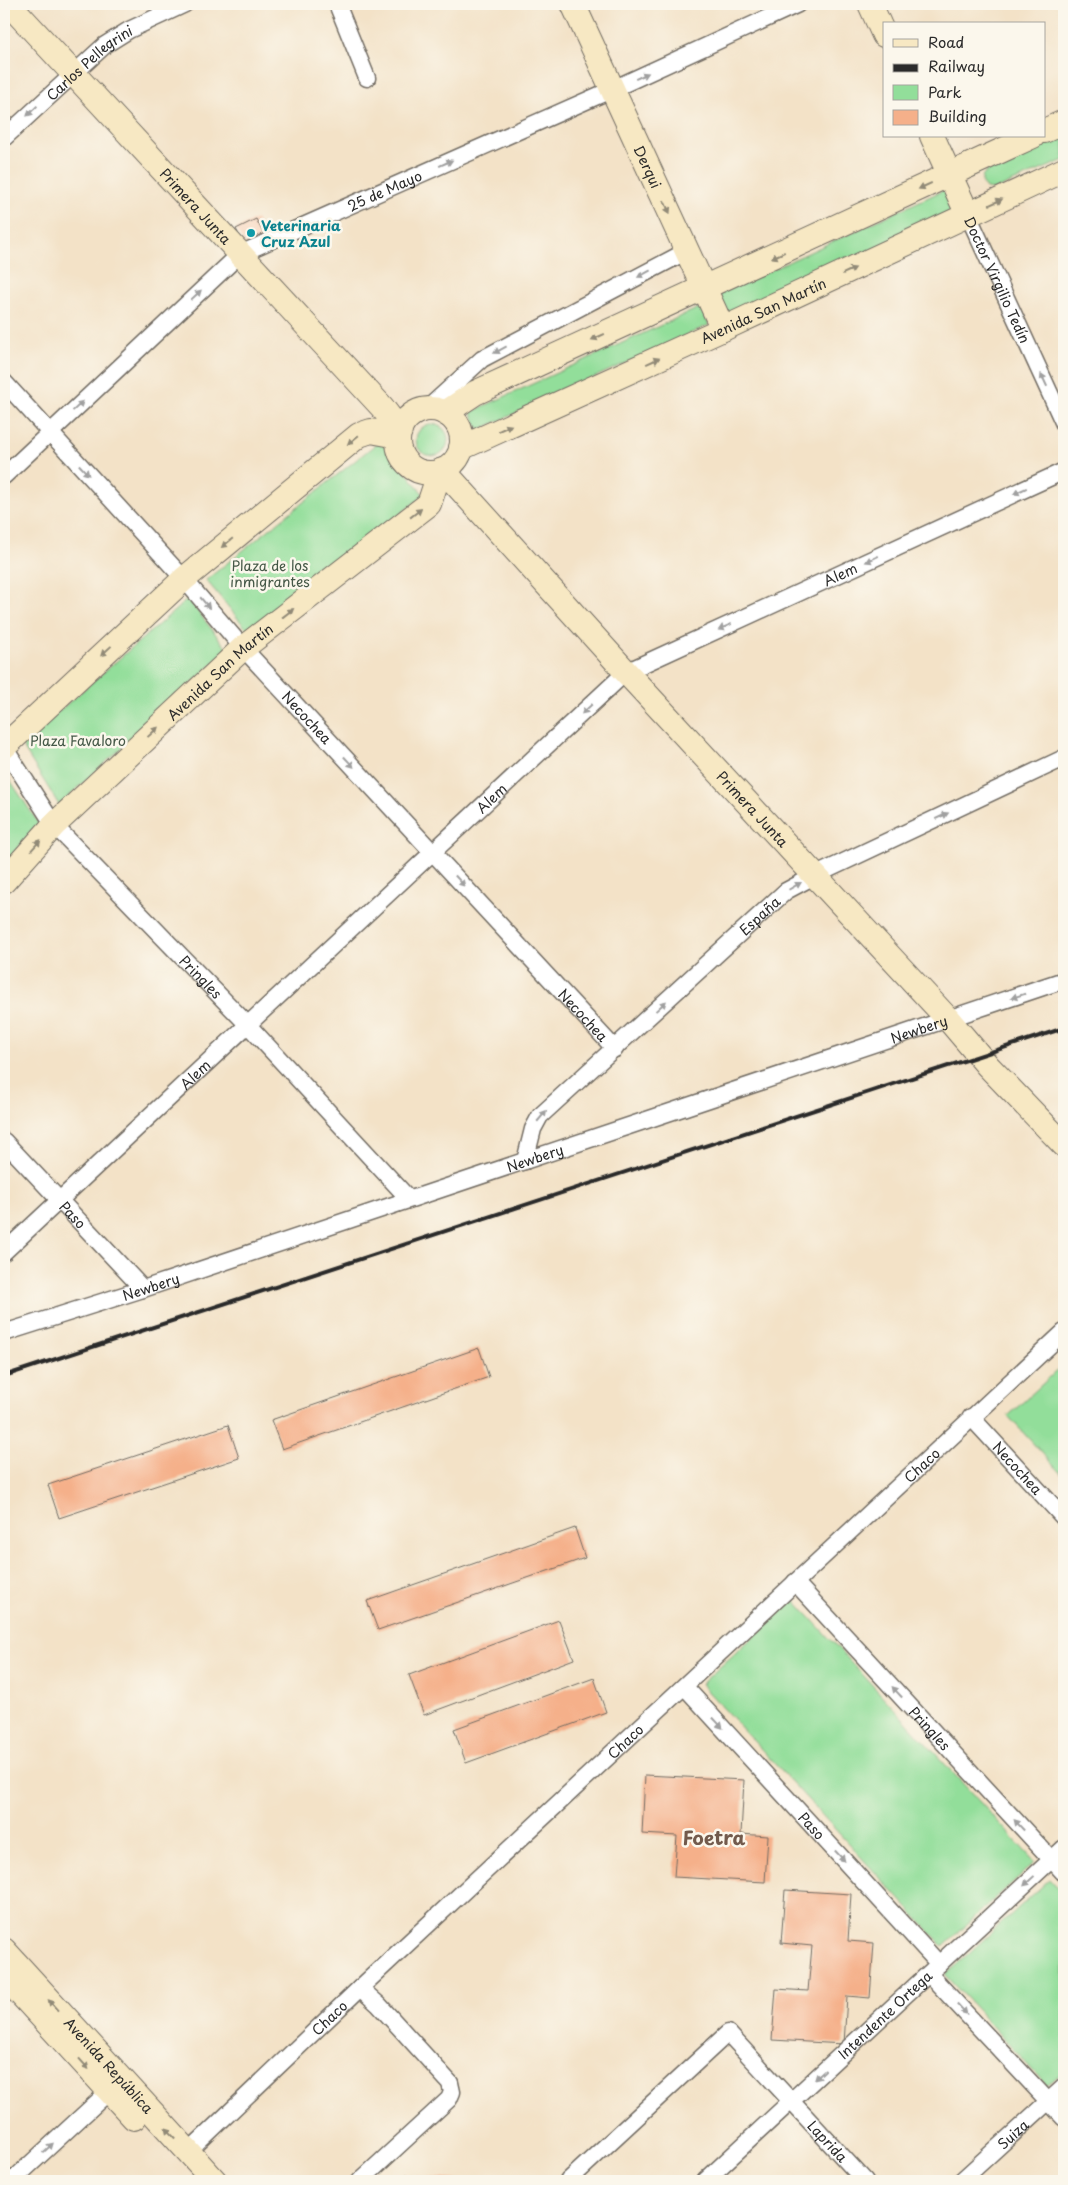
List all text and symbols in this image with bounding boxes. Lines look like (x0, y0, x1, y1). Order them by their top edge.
street label: Carlos Pellegrini (41, 19, 136, 105)
legend (883, 22, 1046, 138)
text: Road (928, 30, 964, 53)
text: Railway (928, 54, 985, 77)
one-way arrow (635, 71, 649, 79)
text: Park (928, 80, 962, 103)
text: Building (928, 104, 987, 127)
one-way arrow (26, 105, 38, 117)
street label: Derqui (629, 142, 667, 192)
one-way arrow (439, 159, 453, 167)
street label: Primera Junta (155, 163, 237, 249)
street label: 25 de Mayo (344, 164, 425, 216)
one-way arrow (918, 182, 932, 190)
one-way arrow (989, 198, 1003, 206)
one-way arrow (663, 200, 671, 214)
street label: Doctor Virgilio Tedín (959, 213, 1036, 346)
place label: Veterinaria Cruz Azul (261, 215, 341, 252)
marker: Veterinaria Cruz Azul (245, 227, 257, 239)
one-way arrow (770, 251, 785, 259)
one-way arrow (841, 267, 856, 275)
one-way arrow (637, 269, 650, 278)
street label: Avenida San Martín (697, 272, 829, 348)
one-way arrow (190, 289, 202, 301)
one-way arrow (591, 334, 605, 342)
one-way arrow (493, 346, 508, 354)
one-way arrow (646, 357, 660, 365)
one-way arrow (1039, 373, 1047, 387)
one-way arrow (71, 400, 83, 412)
one-way arrow (498, 423, 512, 431)
one-way arrow (347, 435, 360, 446)
one-way arrow (78, 463, 90, 475)
one-way arrow (1013, 487, 1027, 495)
one-way arrow (409, 508, 422, 519)
one-way arrow (221, 538, 234, 549)
park label: Plaza de los inmigrantes (230, 555, 310, 592)
one-way arrow (865, 555, 879, 563)
street label: Alem (820, 557, 861, 591)
one-way arrow (199, 596, 210, 609)
one-way arrow (281, 608, 294, 619)
street label: Avenida San Martín (162, 618, 277, 725)
one-way arrow (718, 623, 732, 631)
one-way arrow (100, 645, 112, 657)
street label: Necochea (277, 686, 337, 749)
one-way arrow (581, 703, 593, 715)
one-way arrow (147, 726, 159, 738)
park label: Plaza Favaloro (30, 730, 126, 751)
one-way arrow (343, 755, 355, 767)
street label: Primera Junta (712, 766, 794, 852)
street label: Alem (471, 778, 511, 818)
one-way arrow (934, 812, 949, 820)
one-way arrow (31, 838, 42, 851)
one-way arrow (454, 874, 466, 886)
one-way arrow (787, 882, 802, 890)
street label: España (734, 891, 785, 940)
street label: Pringles (175, 950, 227, 1003)
street label: Necochea (553, 984, 613, 1046)
one-way arrow (1010, 992, 1025, 1000)
one-way arrow (655, 1000, 667, 1012)
street label: Newbery (887, 1009, 950, 1048)
street label: Alem (175, 1054, 215, 1094)
one-way arrow (536, 1110, 547, 1123)
street label: Newbery (504, 1138, 566, 1177)
street label: Paso (55, 1196, 91, 1233)
street label: Newbery (120, 1267, 182, 1305)
street label: Necochea (988, 1437, 1048, 1499)
street label: Chaco (899, 1443, 944, 1487)
one-way arrow (891, 1687, 903, 1699)
street label: Pringles (904, 1702, 956, 1755)
one-way arrow (712, 1717, 724, 1729)
street label: Chaco (602, 1719, 648, 1763)
street label: Paso (794, 1807, 830, 1844)
one-way arrow (1013, 1819, 1025, 1831)
district label: Foetra (682, 1823, 746, 1851)
one-way arrow (834, 1849, 845, 1862)
one-way arrow (1023, 1875, 1035, 1887)
street label: Intendente Ortega (833, 1965, 937, 2064)
street label: Chaco (306, 1995, 352, 2040)
one-way arrow (48, 1998, 59, 2011)
one-way arrow (956, 2003, 968, 2015)
street label: Avenida República (60, 2012, 159, 2118)
one-way arrow (78, 2057, 90, 2069)
one-way arrow (814, 2069, 826, 2081)
street label: Suiza (992, 2114, 1033, 2154)
street label: Laprida (803, 2115, 853, 2167)
one-way arrow (164, 2127, 176, 2139)
one-way arrow (41, 2142, 53, 2154)

